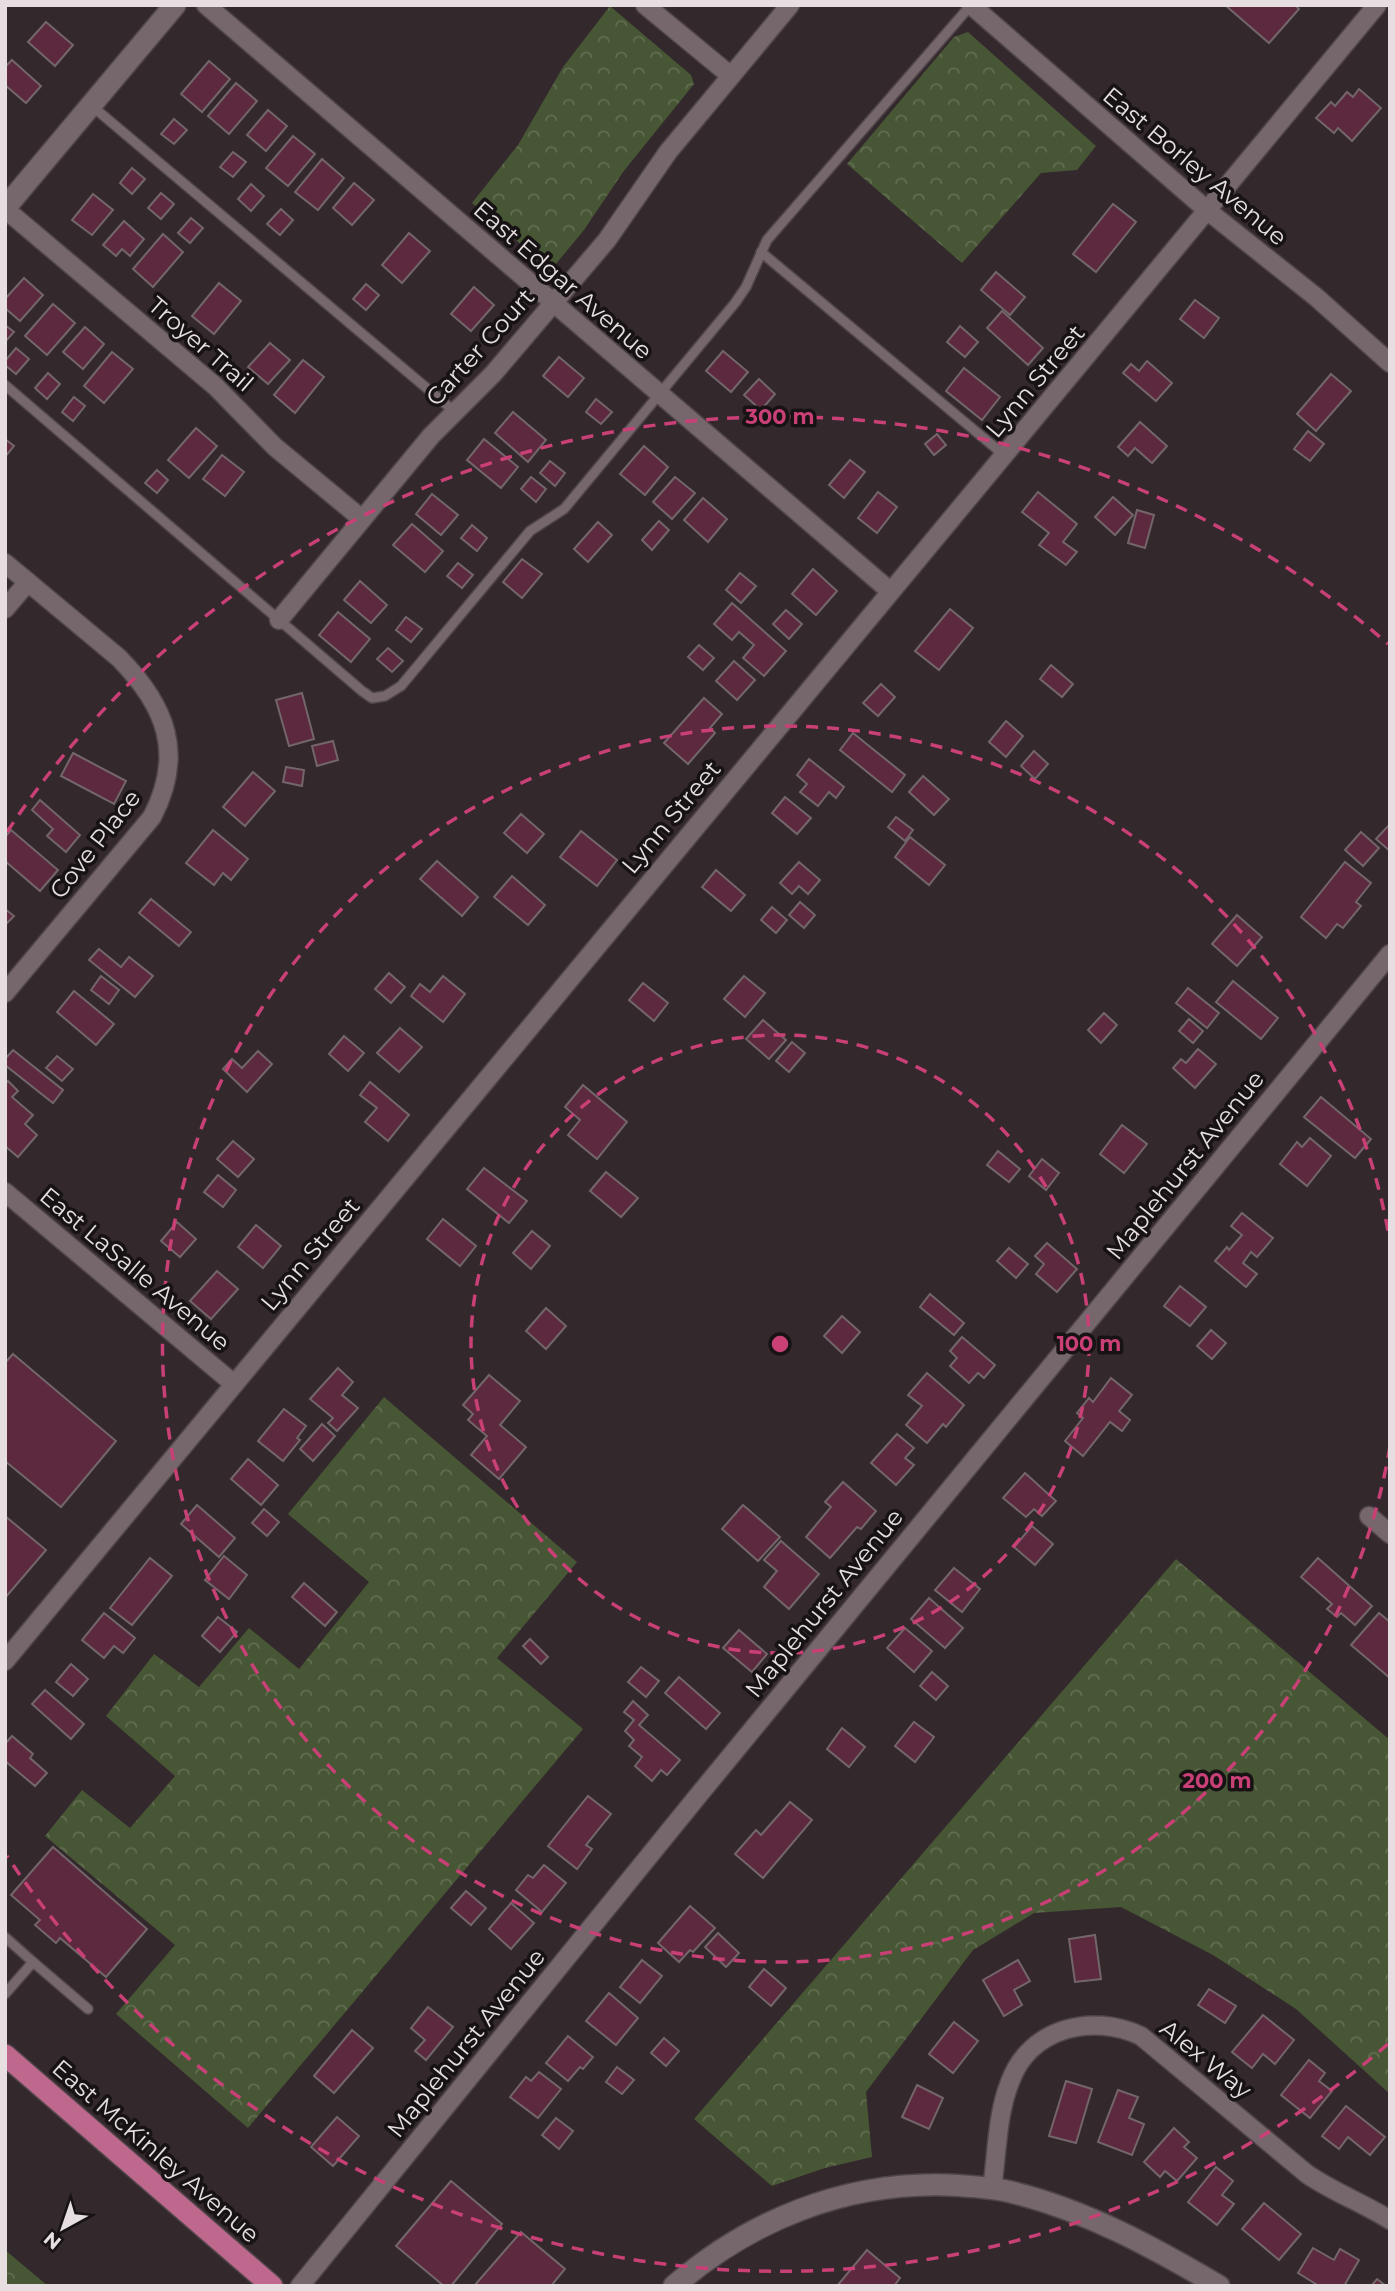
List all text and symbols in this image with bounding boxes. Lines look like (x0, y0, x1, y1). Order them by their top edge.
street label: East Borley Avenue (1097, 81, 1293, 251)
street label: East Edgar Avenue (468, 195, 658, 365)
street label: Carter Court (420, 282, 540, 412)
street label: Troyer Trail (143, 291, 259, 397)
street label: Lynn Street (979, 318, 1091, 443)
text: 300 m (745, 404, 814, 429)
street label: Lynn Street (615, 754, 727, 879)
street label: Cove Place (43, 784, 147, 904)
street label: Maplehurst Avenue (1100, 1065, 1270, 1265)
street label: East LaSalle Avenue (34, 1181, 236, 1357)
street label: Lynn Street (254, 1191, 366, 1316)
text: 100 m (1057, 1331, 1121, 1356)
centre of rings (768, 1332, 792, 1356)
street label: Maplehurst Avenue (739, 1503, 909, 1703)
text: 200 m (1183, 1768, 1251, 1793)
street label: Maplehurst Avenue (381, 1943, 551, 2143)
street label: Alex Way (1155, 2013, 1257, 2105)
street label: East McKinley Avenue (47, 2053, 265, 2249)
north arrow (28, 2193, 98, 2263)
text: N (39, 2227, 66, 2254)

